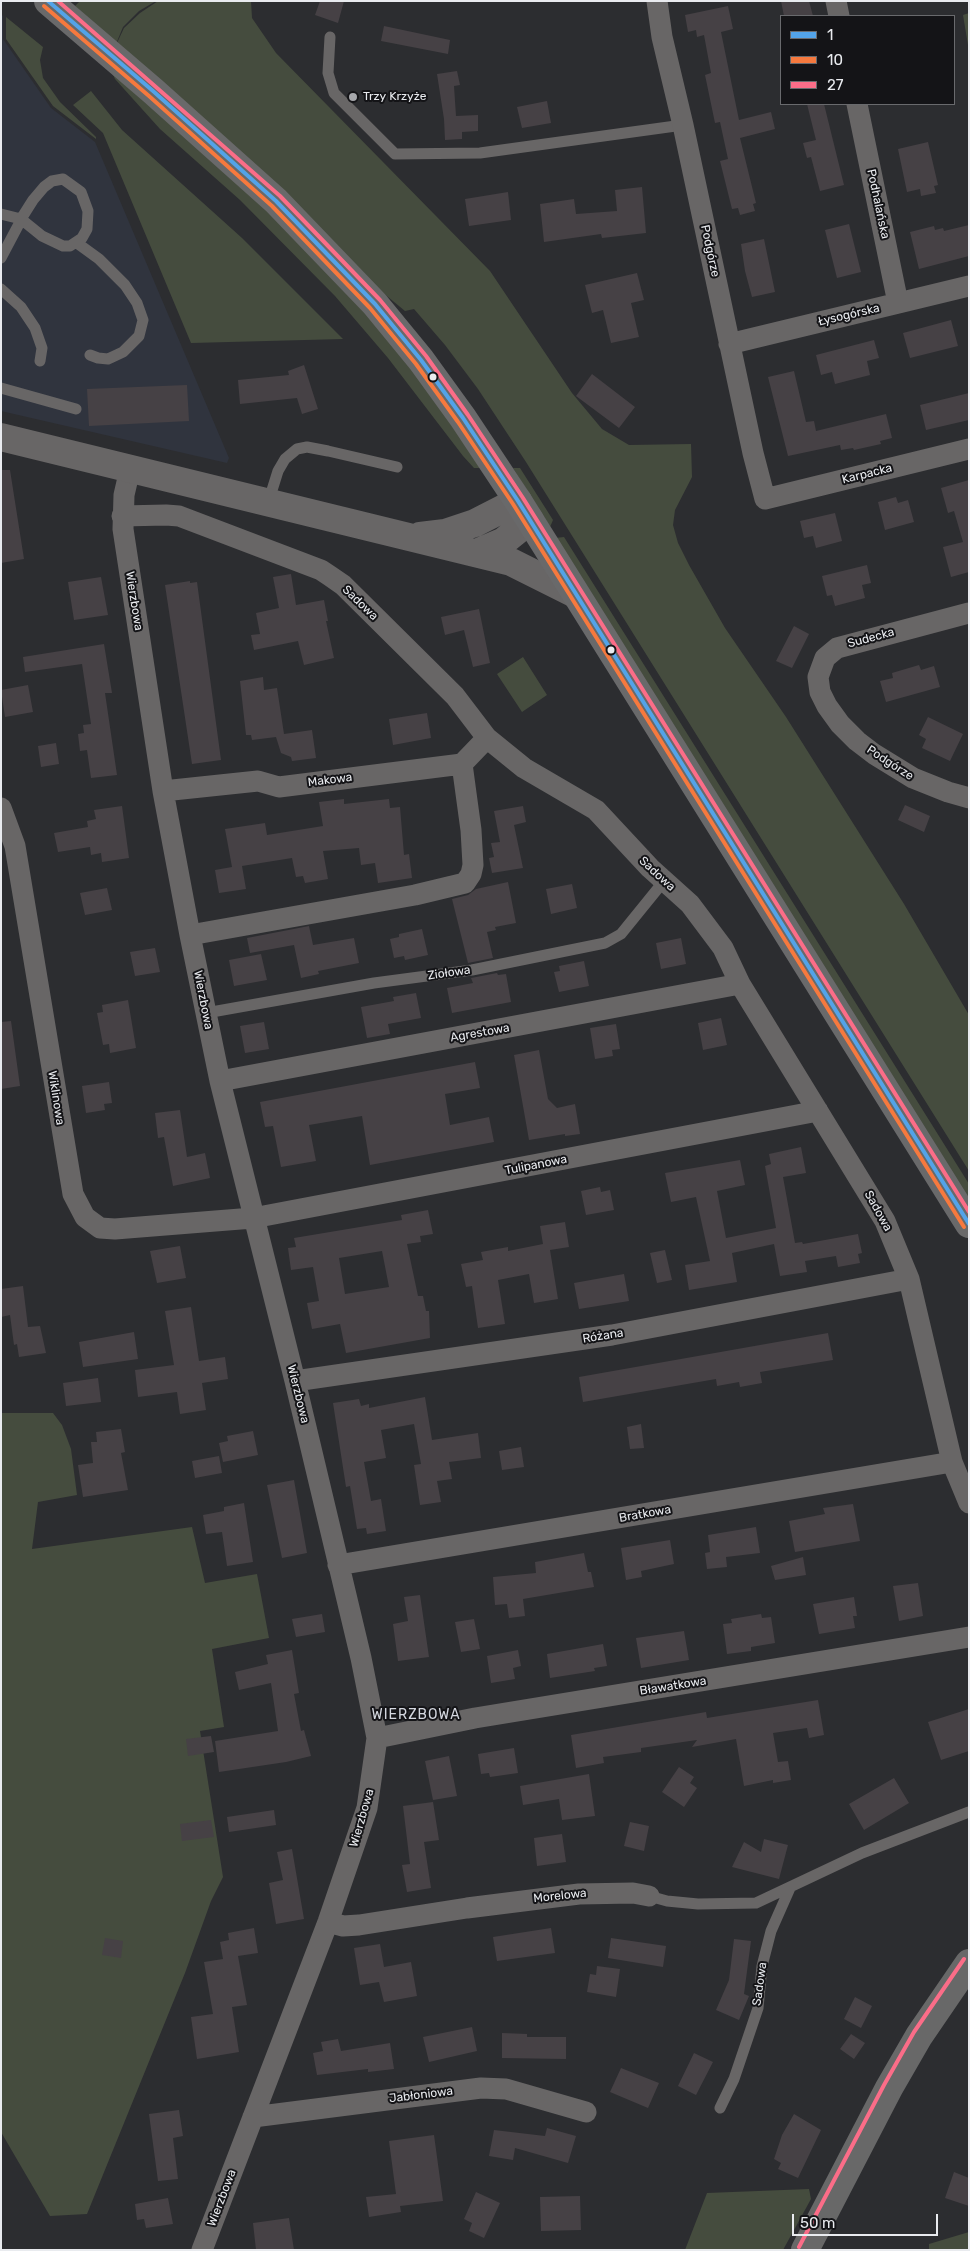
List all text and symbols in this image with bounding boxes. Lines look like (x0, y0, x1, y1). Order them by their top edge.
legend (780, 15, 955, 105)
text: 1 (827, 26, 833, 44)
text: 10 (827, 51, 843, 69)
text: 27 (827, 76, 844, 94)
place label: Trzy Krzyże (363, 90, 426, 104)
marker: Trzy Krzyże (347, 91, 359, 103)
street label: Podhalańska (864, 168, 892, 240)
street label: Podgórze (697, 224, 723, 278)
street label: Łysogórska (817, 301, 881, 329)
unlabelled marker (428, 372, 438, 382)
street label: Karpacka (840, 461, 894, 487)
street label: Wierzbowa (122, 570, 146, 632)
street label: Sadowa (339, 583, 381, 623)
street label: Sudecka (846, 625, 896, 651)
unlabelled marker (606, 645, 616, 655)
street label: Podgórze (864, 743, 916, 783)
street label: Makowa (307, 770, 353, 790)
street label: Sadowa (636, 854, 678, 894)
street label: Ziołowa (427, 963, 471, 983)
street label: Wierzbowa (190, 969, 216, 1031)
street label: Agrestowa (449, 1021, 511, 1045)
street label: Wiklinowa (45, 1070, 67, 1126)
street label: Tulipanowa (504, 1152, 568, 1178)
street label: Sadowa (861, 1188, 895, 1234)
street label: Różana (582, 1326, 624, 1346)
street label: Wierzbowa (284, 1363, 312, 1425)
street label: Bratkowa (618, 1502, 672, 1526)
street label: Bławatkowa (639, 1674, 707, 1698)
district label: WIERZBOWA (370, 1707, 462, 1723)
street label: Wierzbowa (347, 1787, 377, 1849)
street label: Morelowa (533, 1886, 587, 1906)
street label: Sadowa (750, 1961, 770, 2007)
street label: Jabłoniowa (388, 2084, 454, 2106)
street label: Wierzbowa (205, 2167, 239, 2229)
scale bar (795, 2204, 941, 2236)
text: 50 m (800, 2214, 835, 2232)

